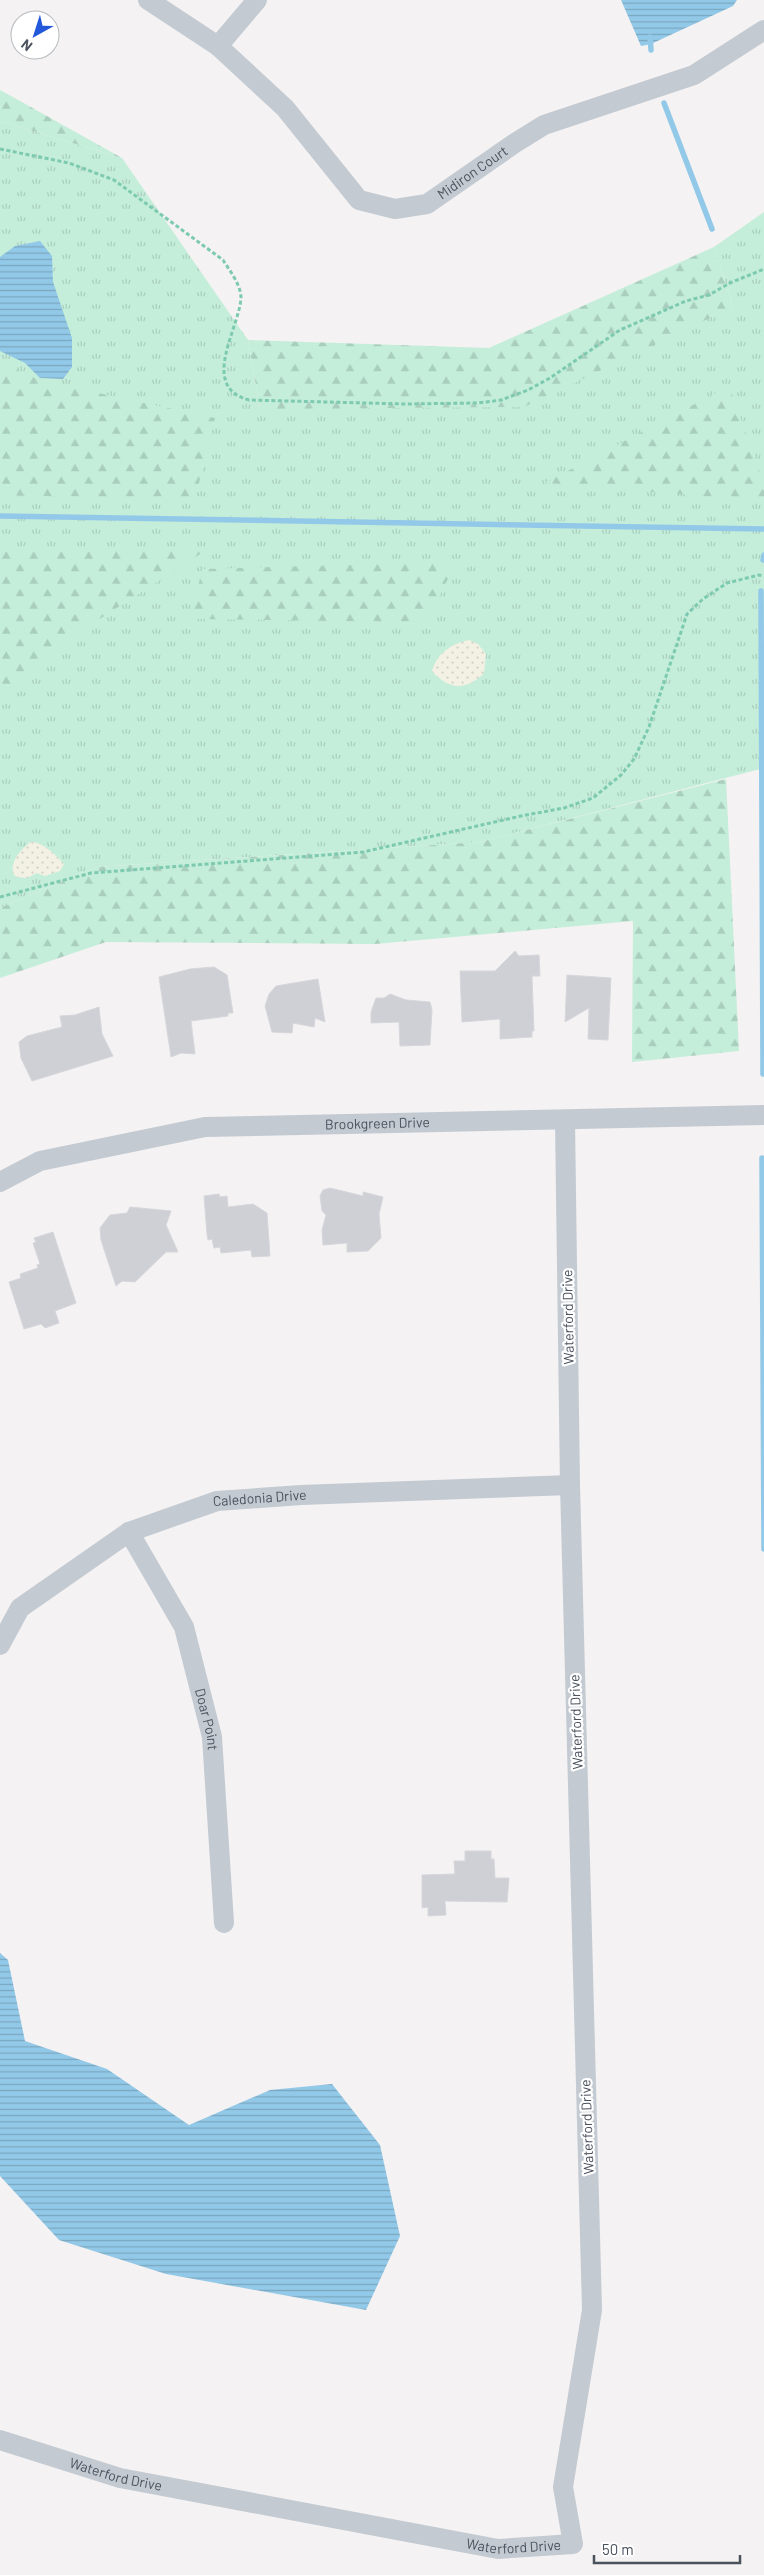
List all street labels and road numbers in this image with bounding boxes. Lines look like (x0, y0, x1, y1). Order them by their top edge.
street label: Midiron Court (434, 142, 511, 202)
street label: Brookgreen Drive (325, 1113, 430, 1132)
street label: Waterford Drive (558, 1269, 577, 1365)
street label: Caledonia Drive (212, 1486, 307, 1509)
street label: Waterford Drive (565, 1674, 586, 1770)
street label: Doar Point (192, 1686, 222, 1751)
street label: Waterford Drive (576, 2079, 597, 2175)
street label: Waterford Drive (68, 2454, 164, 2494)
street label: Waterford Drive (465, 2534, 561, 2557)

